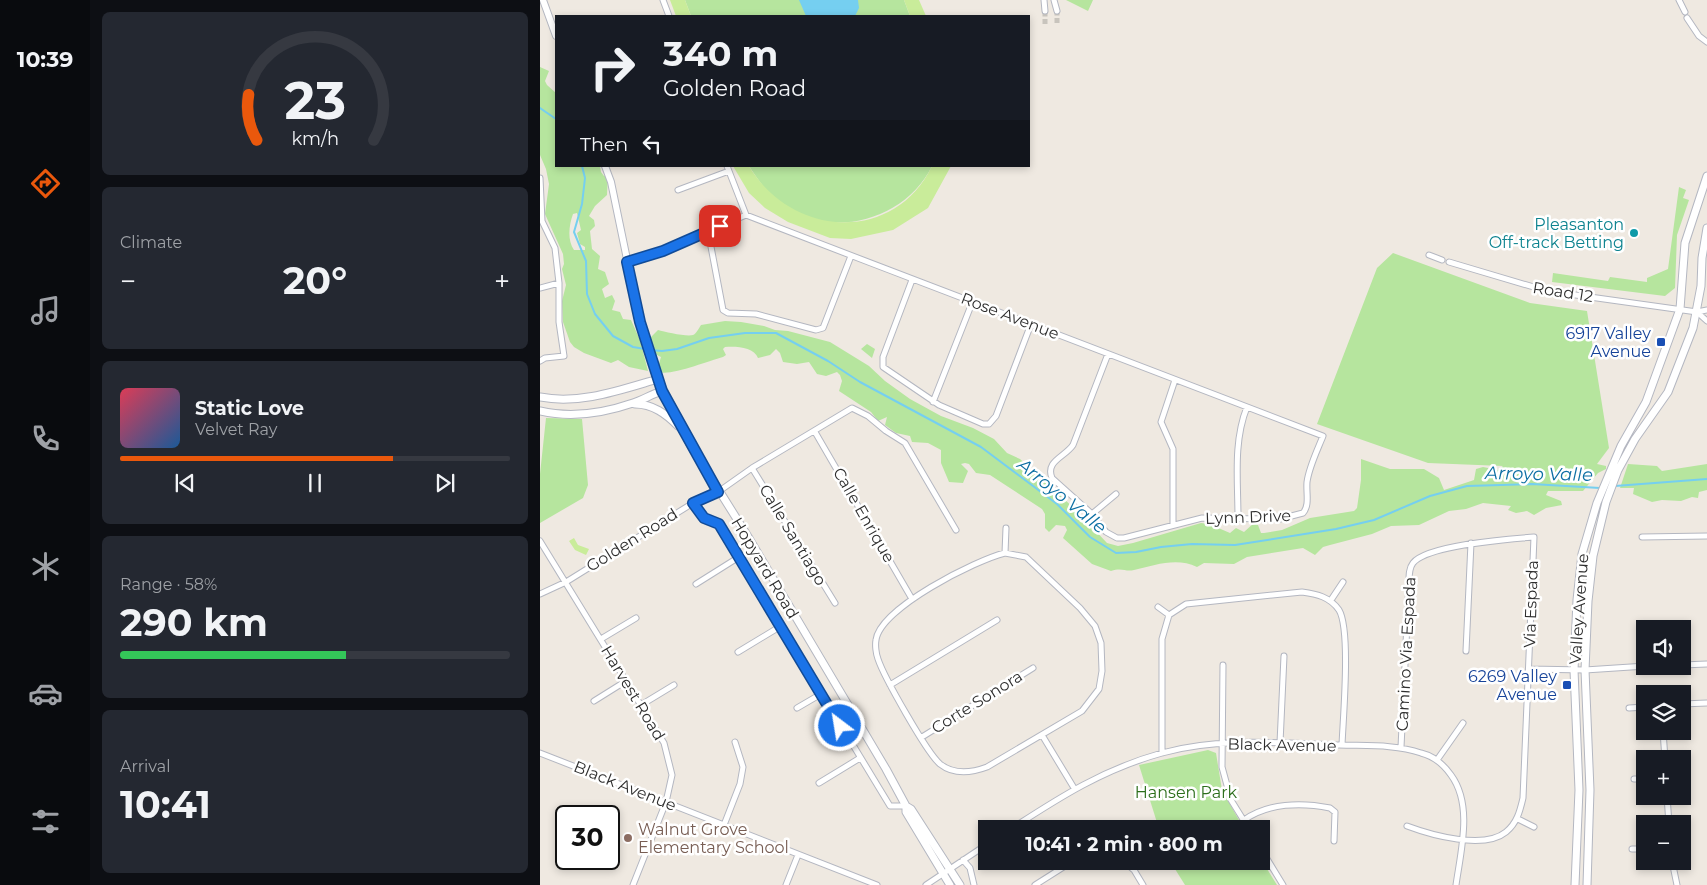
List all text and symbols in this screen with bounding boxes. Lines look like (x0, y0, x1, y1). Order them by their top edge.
text: 340 m (663, 32, 778, 75)
icon: right (580, 35, 645, 100)
text: 10:39 (17, 46, 73, 73)
text: 23 (284, 69, 346, 132)
text: Golden Road (663, 75, 806, 102)
text: km/h (291, 128, 339, 149)
icon: left (638, 130, 666, 158)
text: Then (580, 133, 628, 156)
icon: directions (28, 166, 63, 201)
pin (699, 205, 741, 247)
icon: arrive (706, 212, 734, 240)
place label: Pleasanton Off-track Betting (1489, 215, 1624, 252)
marker: Pleasanton Off-track Betting (1628, 227, 1640, 239)
text: Climate (120, 233, 182, 252)
text: 20° (283, 257, 347, 304)
text: − (120, 264, 136, 298)
text: + (494, 264, 510, 298)
street label: Road 12 (1531, 278, 1595, 306)
street label: Rose Avenue (958, 289, 1062, 343)
icon: music (28, 293, 63, 328)
place label: 6917 Valley Avenue (1566, 324, 1651, 361)
marker: 6917 Valley Avenue (1655, 336, 1667, 348)
text: Static Love (195, 397, 304, 420)
text: Velvet Ray (195, 420, 277, 439)
icon: phone (28, 421, 63, 456)
water label: Arroyo Valle (1012, 453, 1111, 539)
water label: Arroyo Valle (1484, 462, 1593, 486)
street label: Calle Enrique (829, 464, 899, 566)
icon: previous (171, 469, 199, 497)
icon: pause (301, 469, 329, 497)
icon: next (431, 469, 459, 497)
street label: Calle Santiago (755, 481, 831, 589)
street label: Golden Road (583, 504, 681, 576)
street label: Lynn Drive (1205, 506, 1291, 528)
street label: Hopyard Road (727, 514, 803, 622)
icon: climate (28, 549, 63, 584)
street label: Valley Avenue (1566, 553, 1592, 665)
street label: Via Espada (1520, 560, 1542, 648)
text: Range · 58% (120, 575, 217, 594)
street label: Camino Via Espada (1392, 576, 1420, 732)
text: 290 km (120, 599, 268, 646)
map controls (1636, 620, 1691, 870)
button: sound (1636, 620, 1691, 675)
street label: Harvest Road (597, 642, 669, 744)
street label: Corte Sonora (928, 666, 1026, 738)
place label: 6269 Valley Avenue (1468, 667, 1557, 704)
icon: car (28, 676, 63, 711)
marker: 6269 Valley Avenue (1561, 679, 1573, 691)
button: layers (1636, 685, 1691, 740)
position arrow (813, 699, 865, 751)
street label: Black Avenue (1227, 735, 1337, 755)
button: + (1636, 750, 1691, 805)
text: Arrival (120, 757, 170, 776)
street label: Black Avenue (571, 757, 679, 815)
text: 10:41 (120, 781, 211, 828)
park label: Hansen Park (1135, 783, 1238, 802)
icon: filters (28, 804, 63, 839)
speed limit sign: 30 (555, 805, 620, 870)
button: − (1636, 815, 1691, 870)
place label: Walnut Grove Elementary School (638, 820, 789, 857)
marker: Walnut Grove Elementary School (622, 832, 634, 844)
text: 10:41 · 2 min · 800 m (1025, 833, 1223, 856)

